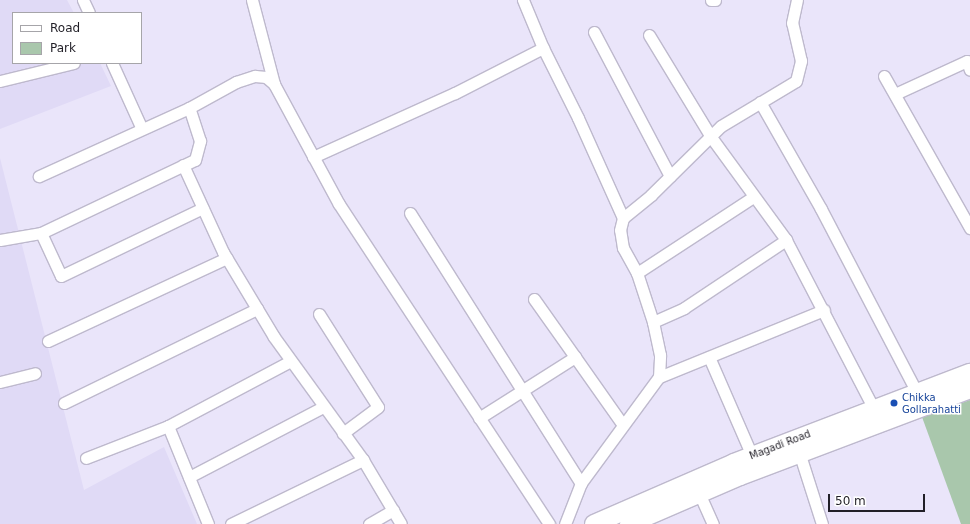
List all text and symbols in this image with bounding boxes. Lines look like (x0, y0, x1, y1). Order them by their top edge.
legend (12, 12, 142, 64)
text: Road (50, 21, 80, 35)
text: Park (50, 41, 76, 55)
place label: Chikka Gollarahatti (902, 391, 961, 414)
marker: Chikka Gollarahatti (889, 398, 899, 408)
street label: Magadi Road (748, 428, 812, 462)
scale bar (830, 486, 927, 512)
text: 50 m (835, 494, 866, 508)

